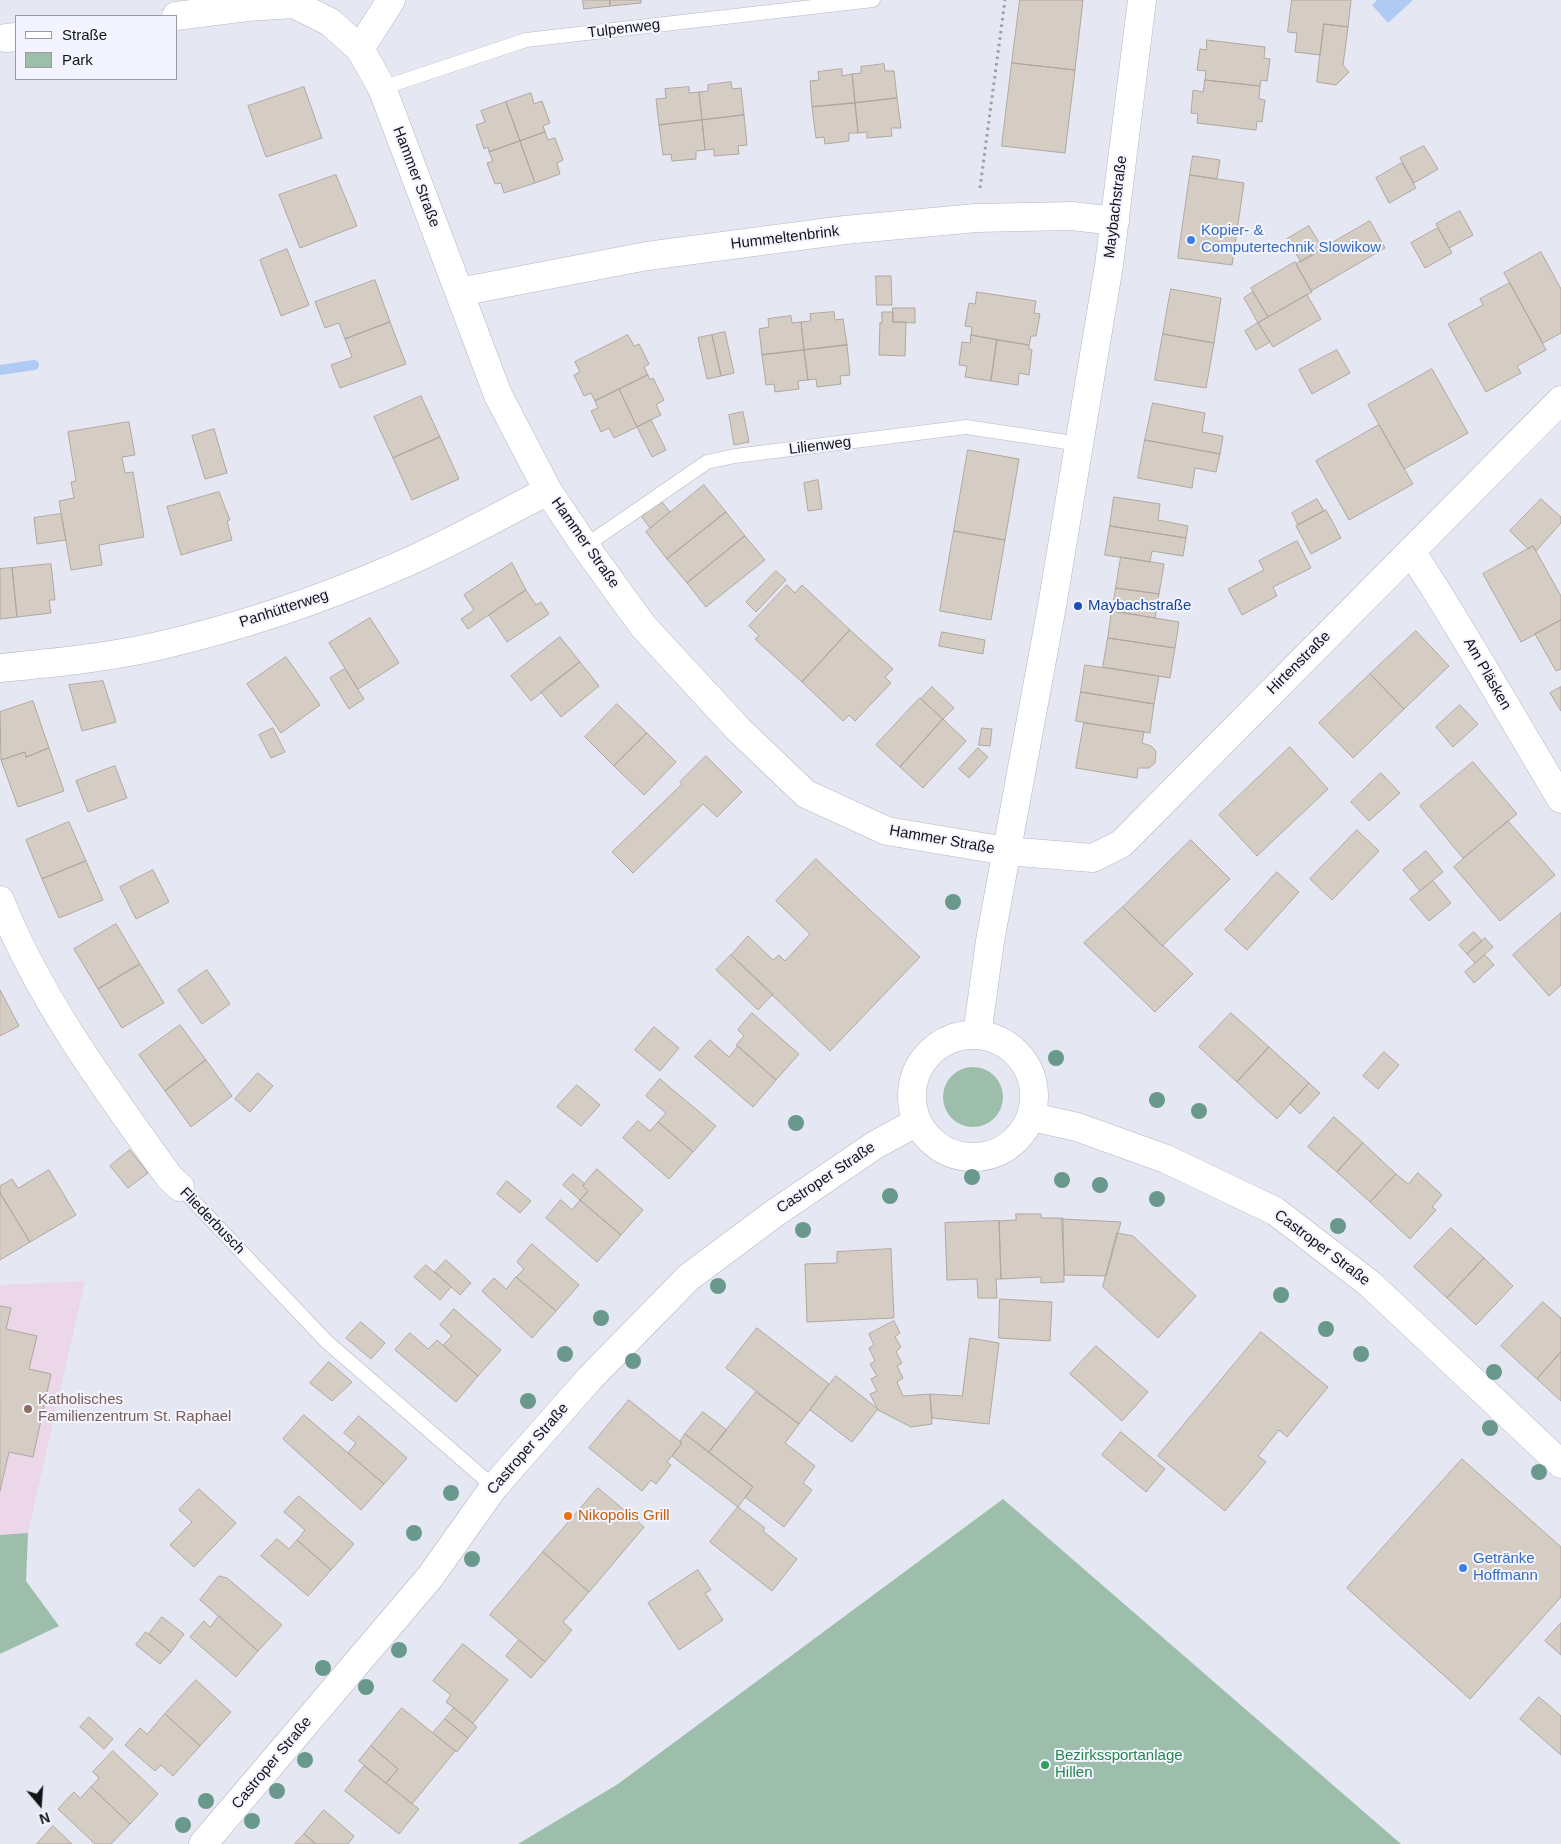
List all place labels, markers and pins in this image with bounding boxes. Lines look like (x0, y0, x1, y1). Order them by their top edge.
place label: Kopier- & Computertechnik Slowikow (1201, 222, 1381, 257)
marker: Kopier- & Computertechnik Slowikow (1185, 234, 1197, 246)
place label: Maybachstraße (1088, 597, 1191, 615)
marker: Maybachstraße (1072, 600, 1084, 612)
place label: Katholisches Familienzentrum St. Raphael (38, 1391, 231, 1426)
marker: Katholisches Familienzentrum St. Raphael (22, 1403, 34, 1415)
place label: Nikopolis Grill (578, 1507, 670, 1525)
marker: Nikopolis Grill (562, 1510, 574, 1522)
place label: Getränke Hoffmann (1473, 1550, 1538, 1585)
marker: Getränke Hoffmann (1457, 1562, 1469, 1574)
place label: Bezirkssportanlage Hillen (1055, 1747, 1183, 1782)
marker: Bezirkssportanlage Hillen (1039, 1759, 1051, 1771)

